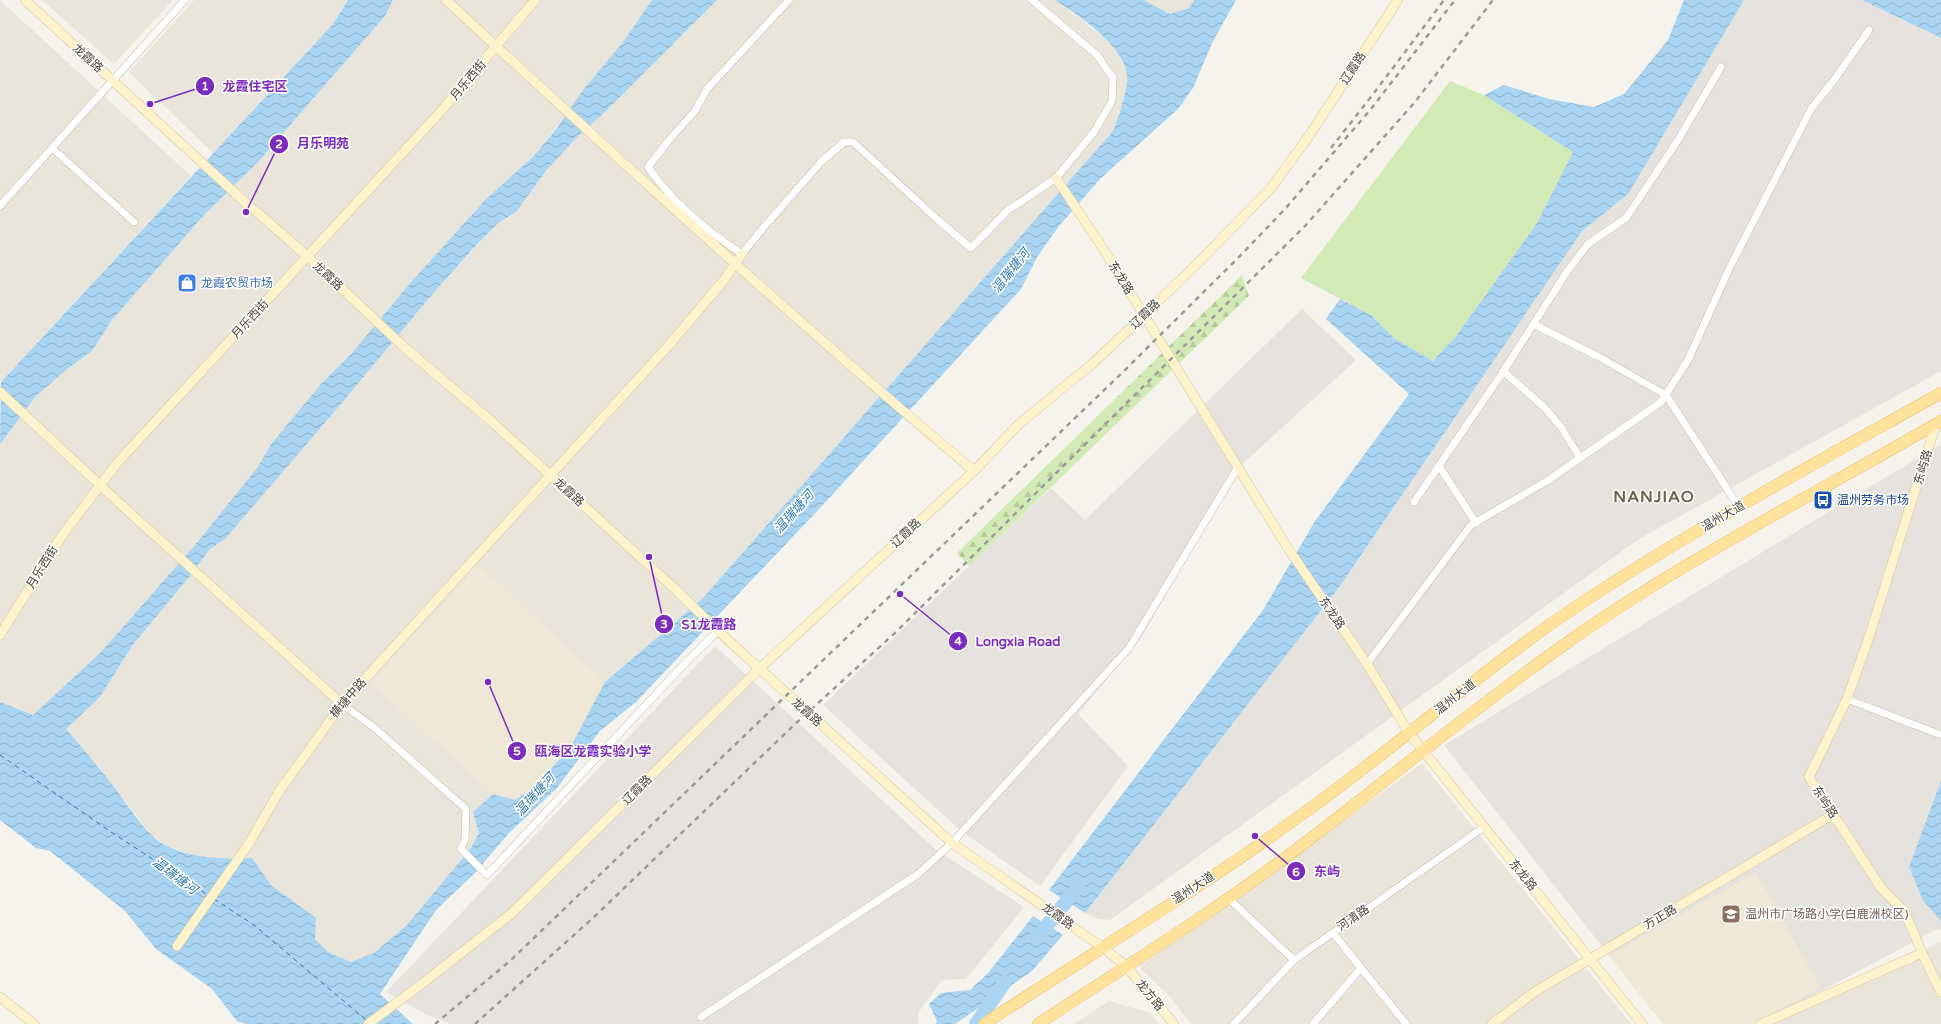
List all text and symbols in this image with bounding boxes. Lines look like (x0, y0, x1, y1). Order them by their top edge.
street label: 龙霞路 (70, 41, 106, 75)
street label: 辽霞路 (1337, 49, 1369, 87)
street label: 月乐西街 (447, 57, 489, 103)
callout: 龙霞住宅区 (195, 74, 296, 99)
text: 1 (201, 79, 209, 93)
text: 龙霞住宅区 (222, 79, 288, 95)
callout: 月乐明苑 (269, 131, 357, 156)
text: 月乐明苑 (297, 136, 349, 152)
text: 2 (275, 137, 283, 151)
water label: 温瑞塘河 (988, 243, 1035, 296)
street label: 龙霞路 (310, 259, 346, 293)
street label: 东龙路 (1106, 259, 1136, 297)
shop icon: 龙霞农贸市场 (176, 272, 198, 294)
place label: 龙霞农贸市场 (201, 276, 273, 290)
street label: 辽霞路 (1127, 296, 1163, 332)
street label: 月乐西街 (229, 297, 271, 341)
street label: 东屿路 (1911, 448, 1935, 486)
street label: 龙霞路 (551, 475, 587, 509)
water label: 温瑞塘河 (771, 485, 819, 537)
district label: NANJIAO (1613, 487, 1695, 507)
bus stop icon: 温州劳务市场 (1812, 489, 1834, 511)
place label: 温州劳务市场 (1837, 493, 1909, 507)
street label: 温州大道 (1699, 498, 1747, 534)
street label: 辽霞路 (888, 516, 924, 550)
street label: 月乐西街 (23, 543, 61, 591)
street label: 东龙路 (1316, 594, 1348, 632)
callout: S1龙霞路 (654, 612, 745, 637)
text: 3 (660, 617, 668, 631)
text: S1龙霞路 (681, 617, 737, 633)
callout: Longxia Road (948, 629, 1069, 654)
text: 4 (954, 634, 962, 648)
text: Longxia Road (976, 634, 1060, 650)
street label: 横塘中路 (327, 675, 369, 721)
street label: 温州大道 (1432, 677, 1478, 717)
street label: 龙霞路 (789, 695, 825, 729)
callout: 瓯海区龙霞实验小学 (507, 739, 660, 764)
text: 5 (513, 744, 521, 758)
text: 瓯海区龙霞实验小学 (534, 744, 652, 760)
water label: 温瑞塘河 (512, 768, 560, 820)
street label: 辽霞路 (619, 772, 655, 808)
street label: 东屿路 (1809, 783, 1841, 821)
water label: 温瑞塘河 (149, 854, 203, 900)
street label: 东龙路 (1506, 857, 1540, 893)
callout: 东屿 (1286, 859, 1348, 884)
text: 东屿 (1314, 864, 1340, 880)
text: 6 (1292, 865, 1300, 879)
street label: 温州大道 (1169, 869, 1217, 907)
street label: 龙霞路 (1039, 900, 1077, 932)
street label: 河清路 (1334, 902, 1372, 934)
street label: 方正路 (1641, 902, 1679, 932)
school or university icon: 温州市广场路小学(白鹿洲校区) (1720, 903, 1742, 925)
place label: 温州市广场路小学(白鹿洲校区) (1745, 907, 1909, 921)
street label: 龙方路 (1133, 977, 1167, 1013)

